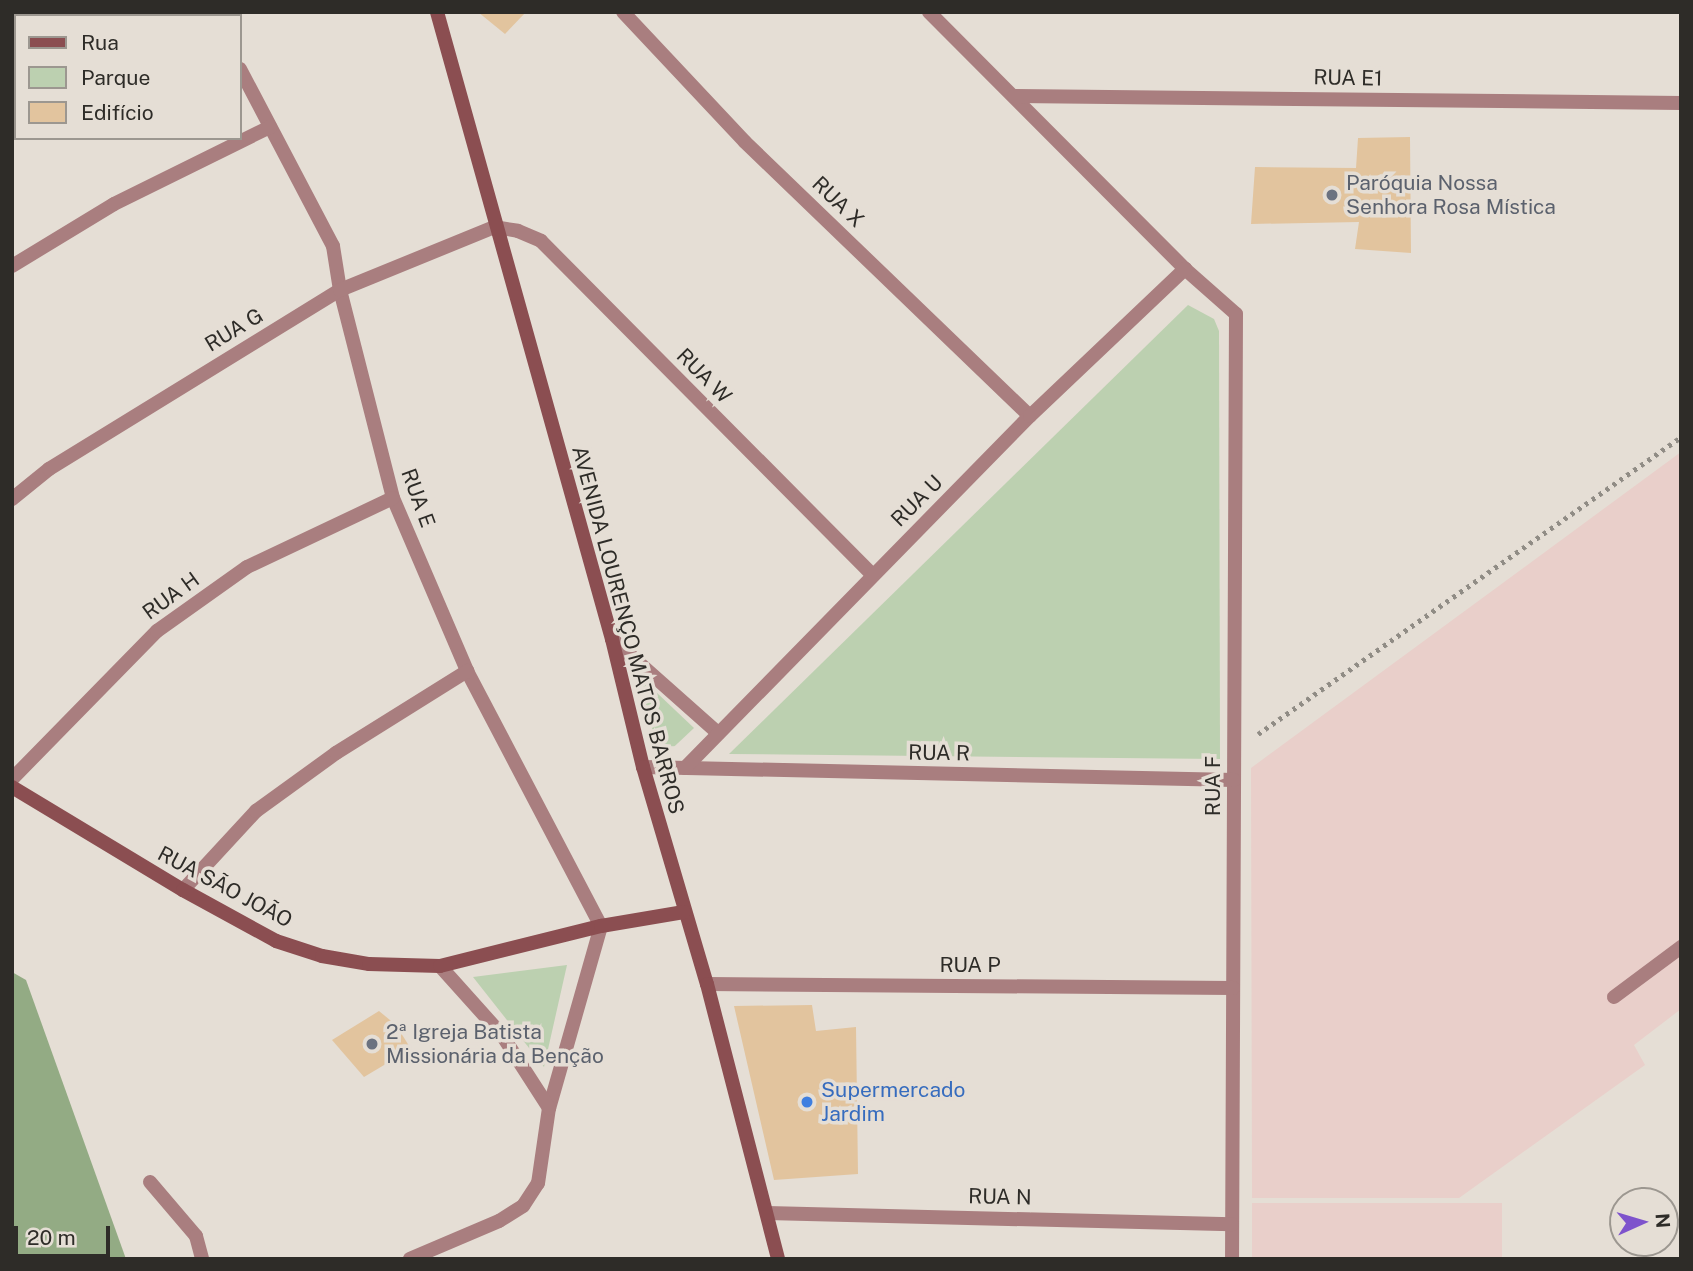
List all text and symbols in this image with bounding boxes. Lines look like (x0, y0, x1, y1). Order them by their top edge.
legend (14, 14, 242, 140)
text: Rua (81, 30, 119, 55)
text: Parque (81, 65, 150, 90)
street label: RUA E1 (1313, 65, 1383, 91)
text: Edifício (81, 100, 154, 125)
place label: Paróquia Nossa Senhora Rosa Mística (1346, 170, 1556, 220)
street label: RUA X (807, 171, 869, 233)
marker: Paróquia Nossa Senhora Rosa Mística (1324, 187, 1340, 203)
street label: RUA G (200, 303, 268, 357)
street label: RUA W (671, 343, 737, 409)
street label: AVENIDA LOURENÇO MATOS BARROS (567, 443, 689, 817)
street label: RUA E (396, 465, 440, 531)
street label: RUA U (886, 470, 948, 532)
street label: RUA H (138, 567, 204, 625)
street label: RUA R (908, 740, 970, 766)
street label: RUA F (1200, 756, 1226, 816)
street label: RUA SÃO JOÃO (153, 841, 297, 933)
street label: RUA P (939, 952, 1001, 978)
place label: 2ª Igreja Batista Missionária da Benção (386, 1019, 604, 1069)
marker: 2ª Igreja Batista Missionária da Benção (364, 1036, 380, 1052)
place label: Supermercado Jardim (821, 1077, 965, 1127)
marker: Supermercado Jardim (799, 1094, 815, 1110)
street label: RUA N (968, 1184, 1032, 1210)
north arrow (1609, 1187, 1679, 1257)
scale bar (18, 1212, 114, 1256)
text: N (1651, 1212, 1674, 1229)
text: 20 m (27, 1225, 76, 1250)

